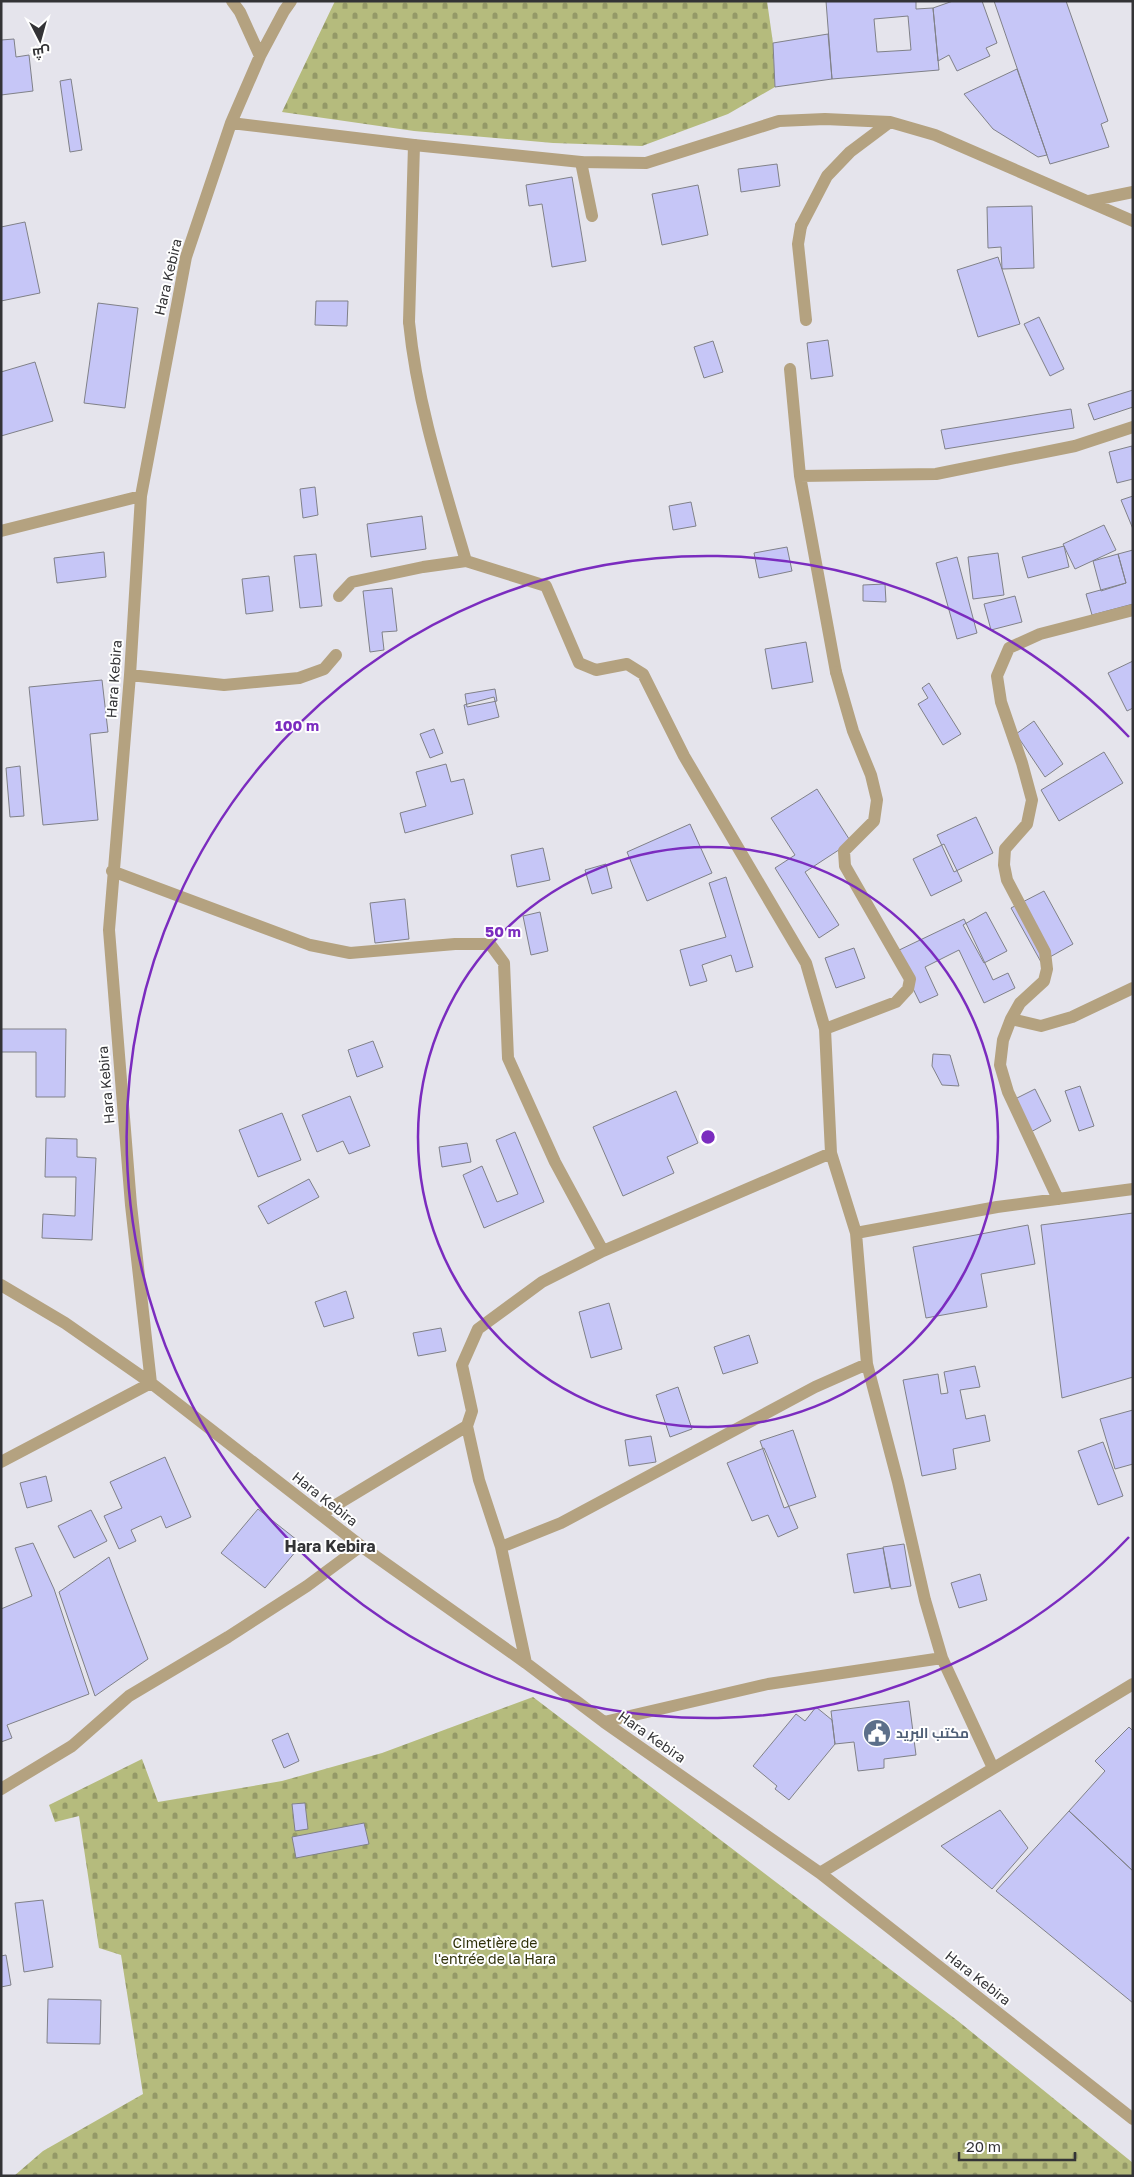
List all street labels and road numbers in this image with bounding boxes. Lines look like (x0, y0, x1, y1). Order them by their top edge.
street label: Hara Kebira (150, 237, 185, 317)
street label: Hara Kebira (102, 639, 125, 719)
street label: Hara Kebira (94, 1045, 117, 1125)
street label: Hara Kebira (289, 1468, 361, 1529)
street label: Hara Kebira (615, 1707, 689, 1766)
street label: Hara Kebira (942, 1947, 1014, 2008)

